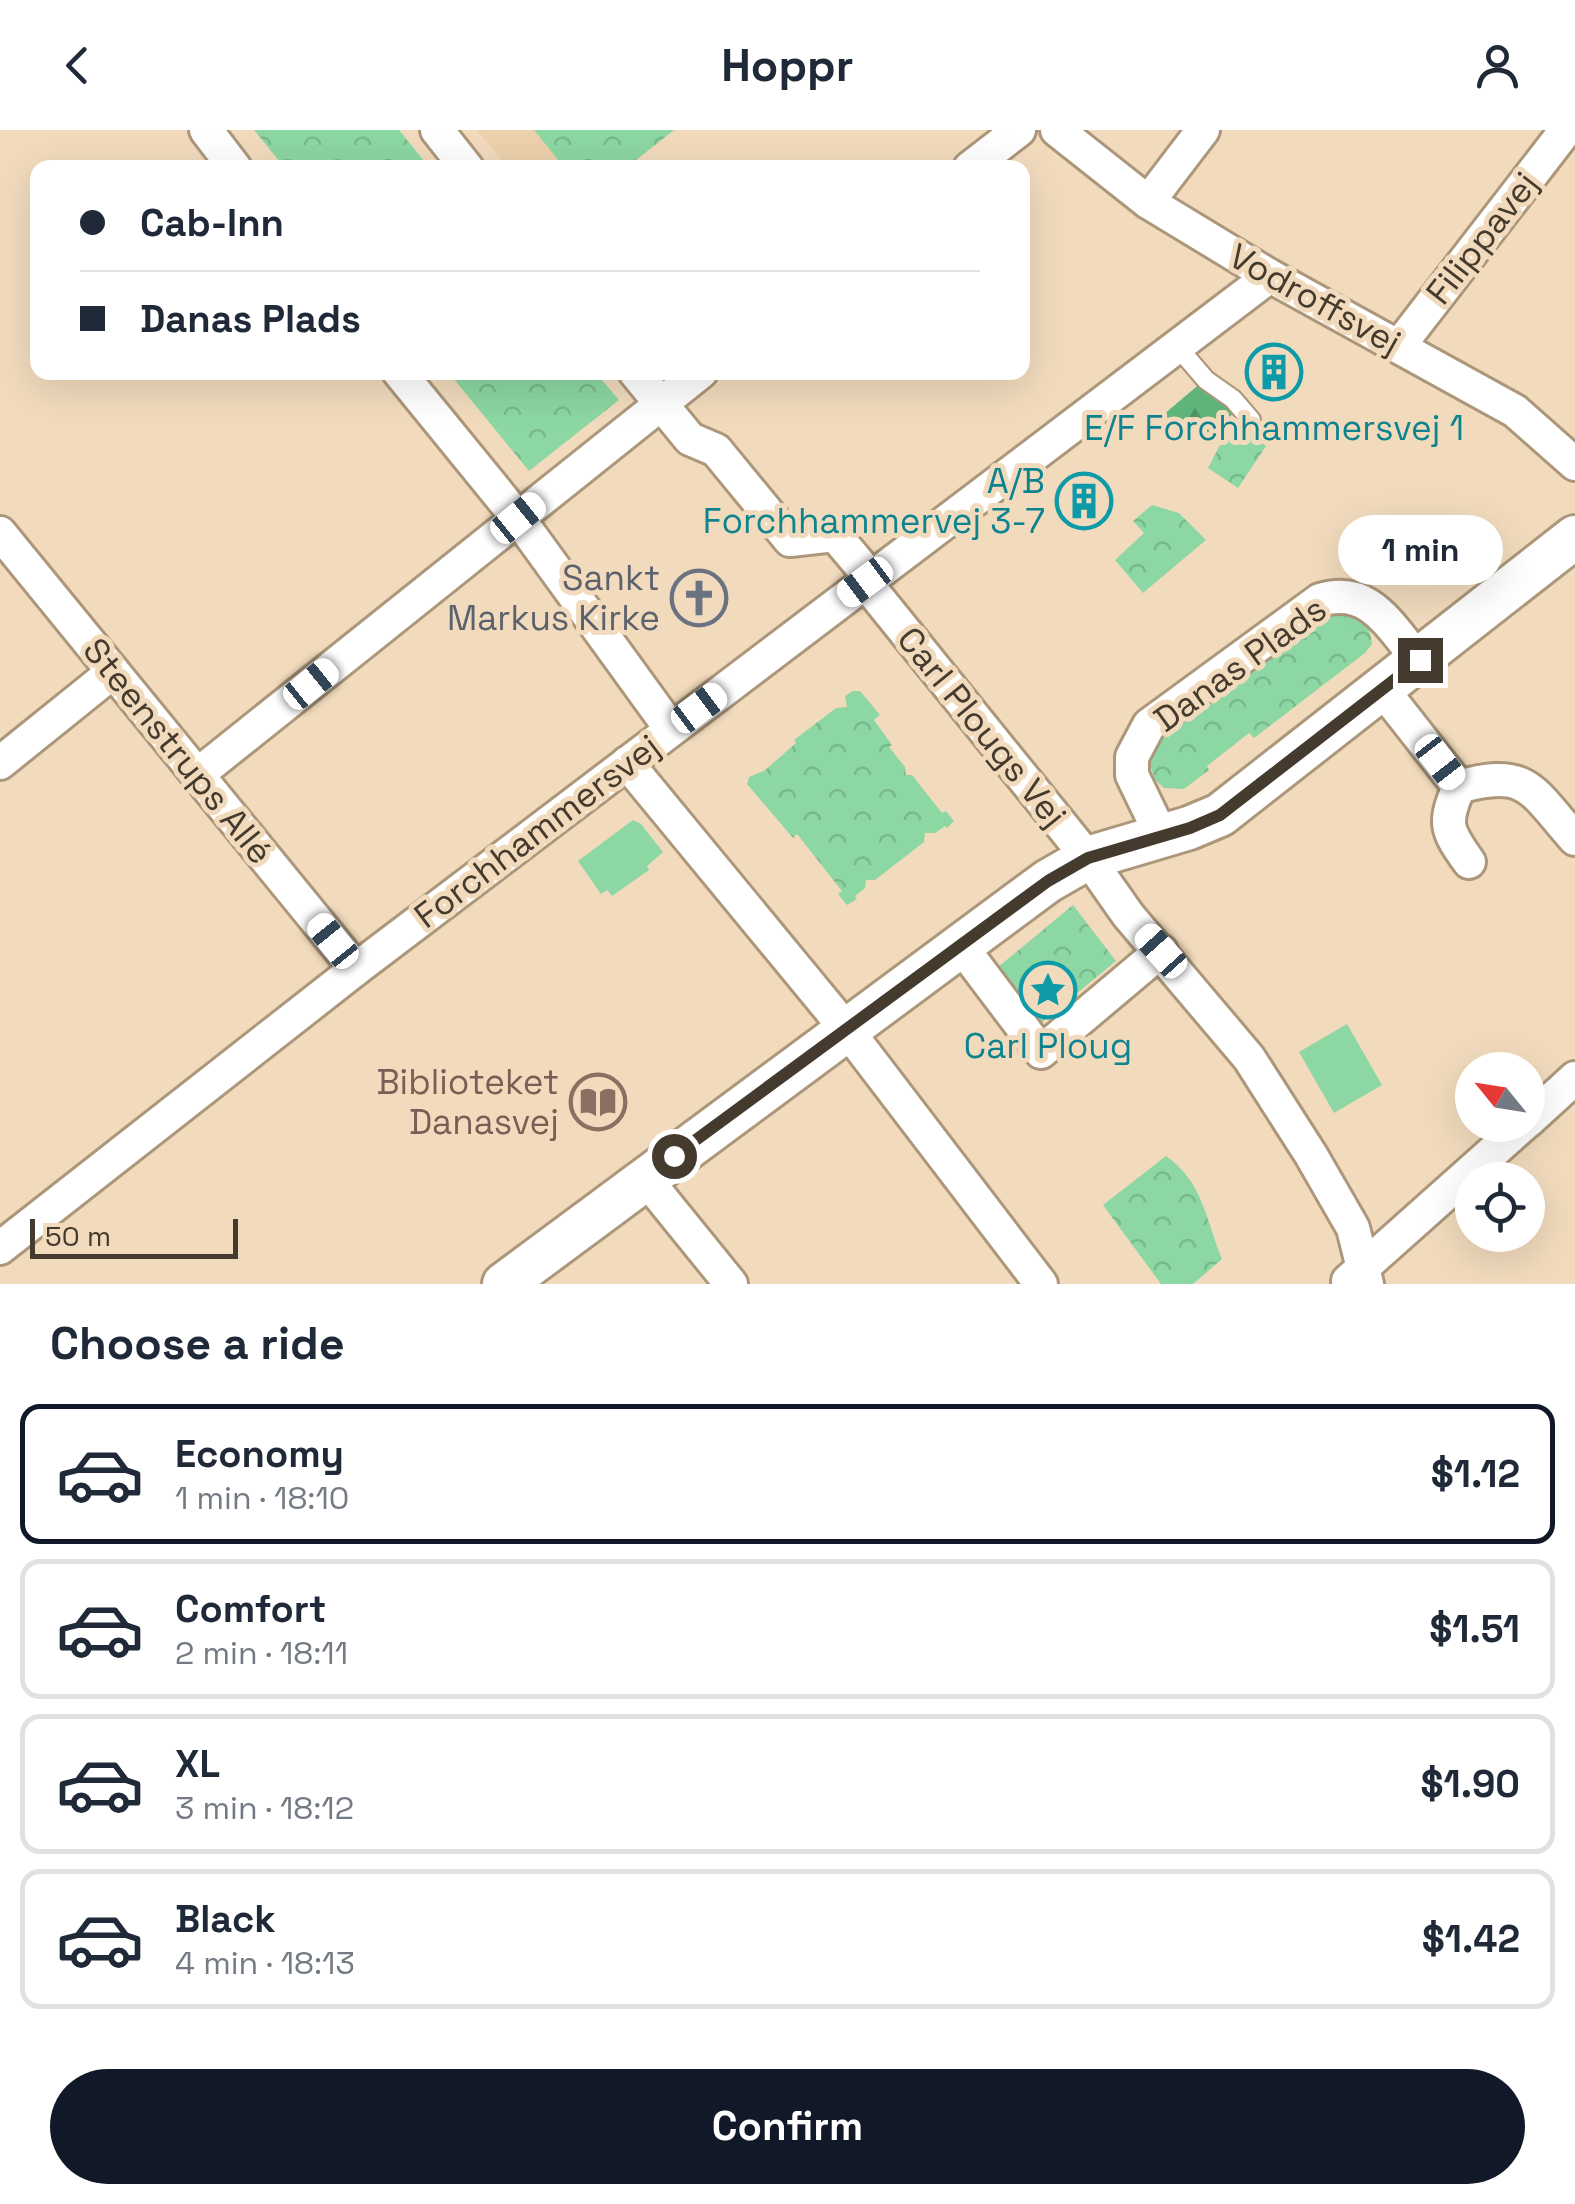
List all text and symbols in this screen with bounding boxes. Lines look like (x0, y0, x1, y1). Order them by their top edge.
text: Hoppr (721, 37, 854, 94)
icon: back (50, 38, 105, 93)
icon: person (1470, 38, 1525, 93)
street label: Filippavej (1417, 163, 1547, 313)
text: Cab-Inn (140, 199, 284, 247)
street label: Vodroffsvej (1221, 234, 1409, 364)
text: Danas Plads (140, 295, 361, 343)
building icon: E/F Forchhammersvej 1 (1244, 342, 1304, 402)
place label: E/F Forchhammersvej 1 (1084, 406, 1464, 450)
place label: A/B Forchhammervej 3-7 (703, 459, 1045, 543)
building icon: A/B Forchhammervej 3-7 (1054, 471, 1114, 531)
car (485, 487, 551, 549)
callout: 1 min (1338, 515, 1502, 585)
text: 1 min (1381, 530, 1460, 570)
car (832, 552, 898, 612)
place label: Sankt Markus Kirke (447, 556, 660, 640)
church icon: Sankt Markus Kirke (669, 568, 729, 628)
street label: Danas Plads (1145, 587, 1335, 741)
street label: Carl Plougs Vej (888, 618, 1076, 836)
street label: Steenstrups Allé (73, 629, 283, 873)
route end (1398, 638, 1443, 683)
car (278, 653, 344, 715)
car (666, 678, 732, 738)
street label: Forchhammersvej (406, 724, 668, 938)
car (1410, 729, 1470, 795)
car (302, 908, 364, 974)
car (1130, 919, 1192, 983)
place icon: Carl Ploug (1018, 960, 1078, 1020)
place label: Carl Ploug (964, 1024, 1132, 1068)
north arrow (1455, 1052, 1545, 1142)
map controls (1455, 1052, 1545, 1252)
place label: Biblioteket Danasvej (376, 1060, 559, 1144)
library icon: Biblioteket Danasvej (568, 1072, 628, 1132)
route start (652, 1134, 697, 1179)
button: locate (1455, 1162, 1545, 1252)
scale bar (30, 1214, 238, 1258)
text: 50 m (45, 1218, 111, 1254)
text: Choose a ride (50, 1315, 345, 1372)
icon: car (55, 1429, 145, 1519)
text: Economy (175, 1430, 344, 1478)
text: $1.12 (1431, 1450, 1520, 1498)
text: 1 min · 18:10 (175, 1478, 349, 1518)
icon: car (55, 1584, 145, 1674)
text: Comfort (175, 1585, 326, 1633)
text: $1.51 (1429, 1605, 1520, 1653)
text: 2 min · 18:11 (175, 1633, 348, 1673)
icon: car (55, 1739, 145, 1829)
text: XL (175, 1740, 220, 1788)
text: $1.90 (1420, 1760, 1520, 1808)
text: 3 min · 18:12 (175, 1788, 354, 1828)
icon: car (55, 1894, 145, 1984)
text: Black (175, 1895, 276, 1943)
text: $1.42 (1422, 1915, 1520, 1963)
text: 4 min · 18:13 (175, 1943, 355, 1983)
button: Confirm (50, 2069, 1525, 2184)

